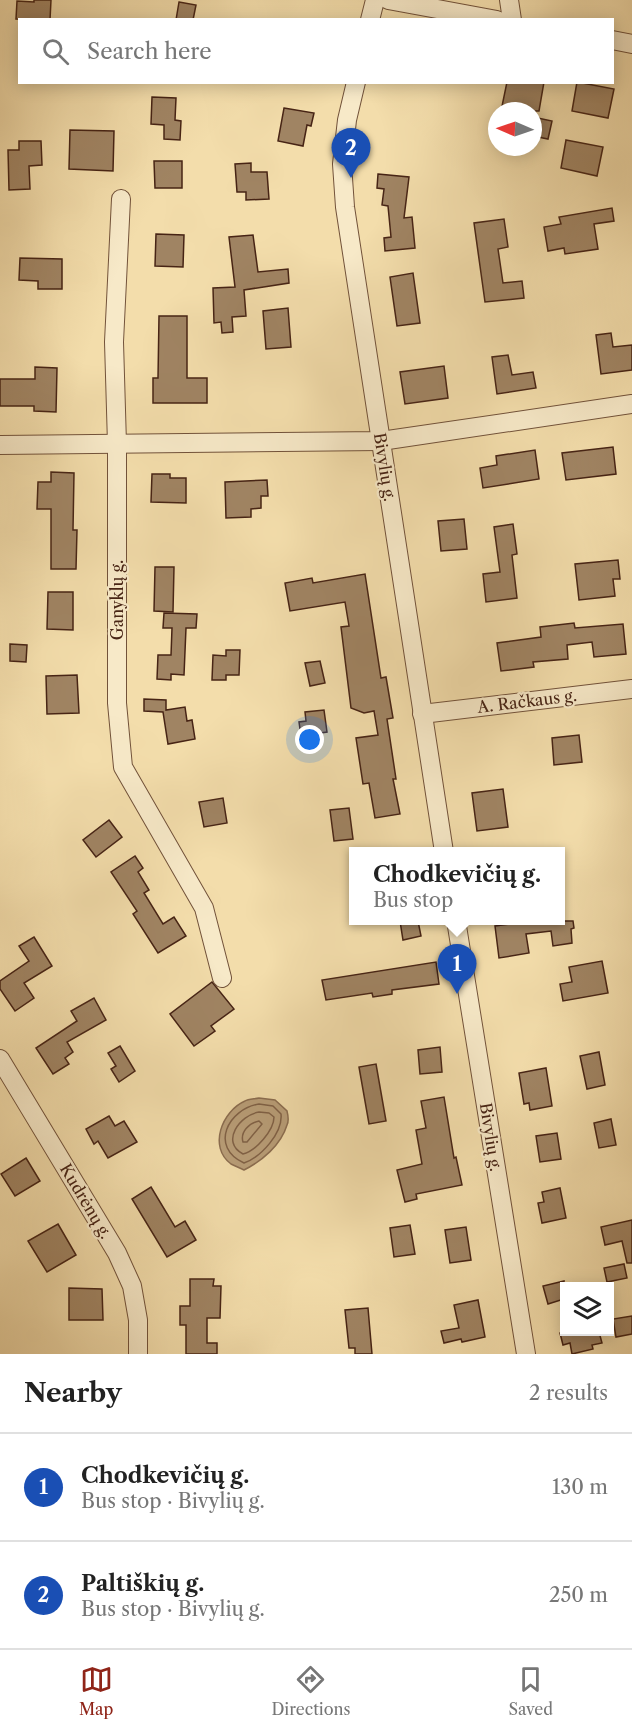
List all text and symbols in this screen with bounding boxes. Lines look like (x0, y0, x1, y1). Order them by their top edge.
search box (18, 18, 614, 84)
icon: search (39, 35, 72, 68)
text: Search here (87, 38, 212, 65)
north arrow (488, 102, 542, 156)
pin: 2 (332, 128, 370, 178)
street label: Bivylių g. (370, 431, 400, 503)
street label: Ganyklų g. (107, 560, 127, 640)
street label: A. Račkaus g. (475, 685, 578, 717)
your location (295, 725, 324, 754)
popup (349, 847, 565, 925)
text: Chodkevičių g. (373, 861, 541, 888)
text: Bus stop (373, 888, 453, 912)
pin: 1 (438, 944, 476, 994)
street label: Bivylių g. (476, 1101, 506, 1173)
street label: Kudrėnų g. (56, 1160, 116, 1242)
map controls (560, 1282, 614, 1336)
button: layers (560, 1282, 614, 1336)
text: Nearby (24, 1377, 122, 1409)
text: 2 results (529, 1381, 608, 1405)
text: Chodkevičių g. (81, 1462, 249, 1489)
text: 1 (39, 1475, 48, 1499)
text: 130 m (552, 1475, 608, 1499)
text: Bus stop · Bivylių g. (81, 1489, 265, 1513)
text: Paltiškių g. (81, 1570, 204, 1597)
text: 2 (38, 1583, 49, 1607)
text: 250 m (549, 1583, 608, 1607)
text: Bus stop · Bivylių g. (81, 1597, 265, 1621)
tab: Map (79, 1663, 113, 1719)
tab: Directions (271, 1663, 350, 1719)
tab: Saved (509, 1663, 553, 1719)

